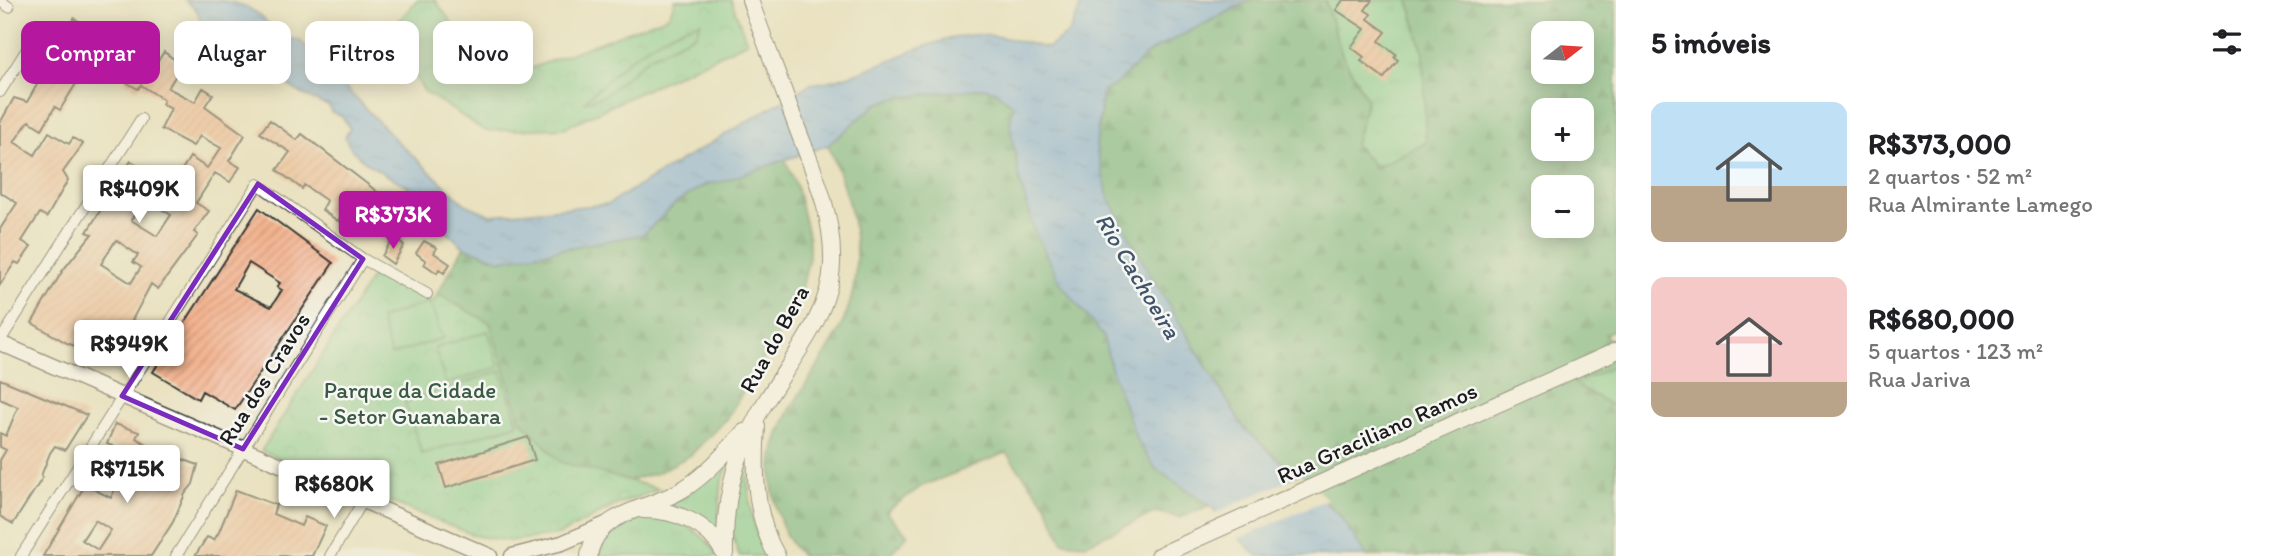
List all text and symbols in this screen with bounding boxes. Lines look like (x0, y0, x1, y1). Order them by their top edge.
chip: Comprar (21, 21, 160, 84)
chip: Alugar (174, 21, 291, 84)
chip: Filtros (305, 21, 419, 84)
chip: Novo (433, 21, 533, 84)
north arrow (1531, 21, 1594, 84)
map controls (1531, 21, 1594, 238)
icon: filters (2208, 23, 2246, 61)
text: 5 imóveis (1651, 24, 1771, 61)
button: + (1531, 98, 1594, 161)
text: R$373,000 (1868, 125, 2011, 162)
icon: home (1707, 130, 1791, 214)
text: 2 quartos · 52 m² (1868, 162, 2032, 190)
pin: R$409K (82, 166, 196, 225)
text: R$409K (99, 174, 179, 202)
button: − (1531, 175, 1594, 238)
text: Rua Almirante Lamego (1868, 190, 2093, 218)
pin: R$373K (336, 191, 450, 251)
text: R$373K (355, 200, 431, 228)
water label: Rio Cachoeira (1090, 208, 1188, 344)
street label: Rua do Bera (733, 280, 815, 398)
text: R$680,000 (1868, 300, 2015, 337)
icon: home (1707, 305, 1791, 389)
street label: Rua dos Cravos (212, 307, 316, 451)
pin: R$949K (72, 320, 186, 380)
text: R$949K (90, 329, 168, 357)
text: 5 quartos · 123 m² (1868, 337, 2043, 365)
text: Rua Jariva (1868, 365, 1971, 393)
park label: Parque da Cidade - Setor Guanabara (319, 376, 501, 430)
street label: Rua Graciliano Ramos (1272, 376, 1482, 490)
pin: R$715K (70, 446, 184, 505)
text: R$715K (90, 454, 164, 482)
pin: R$680K (277, 461, 391, 520)
text: R$680K (295, 469, 373, 497)

